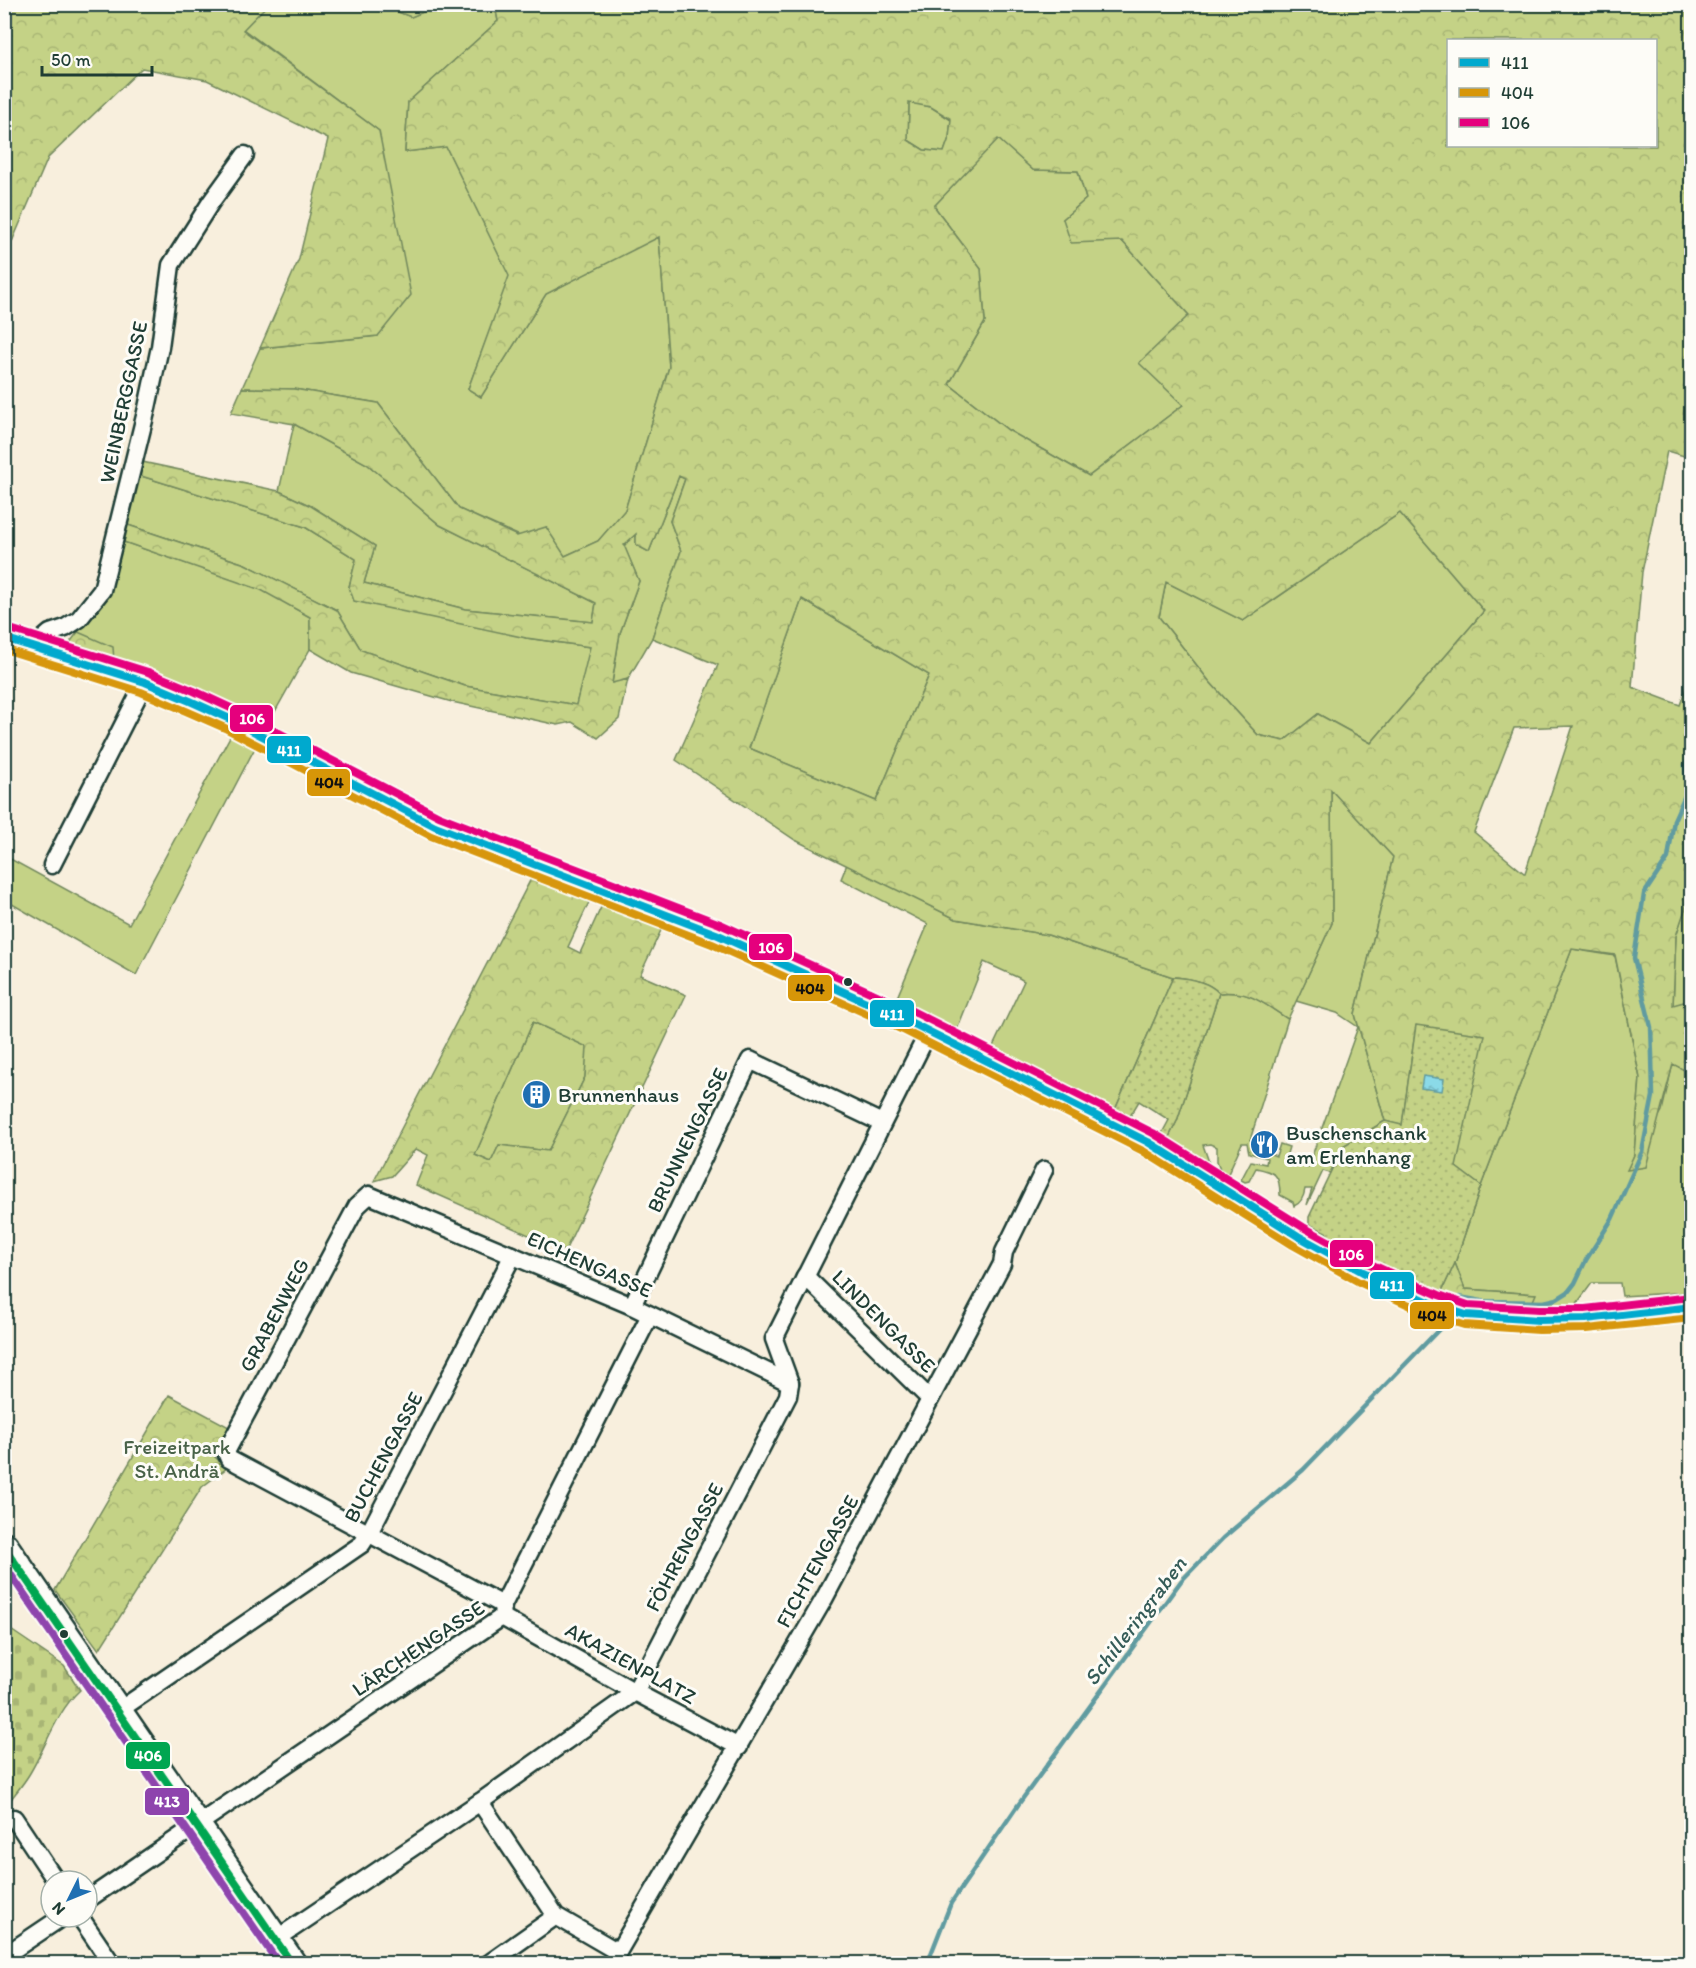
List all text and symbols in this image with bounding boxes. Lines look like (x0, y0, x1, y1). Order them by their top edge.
scale bar (42, 39, 152, 77)
legend (1447, 39, 1657, 147)
text: 50 m (51, 49, 91, 71)
text: 411 (1501, 52, 1529, 74)
text: 404 (1501, 82, 1534, 104)
text: 106 (1501, 112, 1530, 134)
street label: WEINBERGGASSE (94, 318, 152, 485)
line badge: 106 (229, 704, 274, 733)
text: 106 (239, 709, 265, 728)
line badge: 411 (266, 735, 312, 764)
text: 411 (277, 741, 302, 760)
line badge: 404 (306, 768, 351, 797)
text: 404 (314, 773, 344, 792)
line badge: 106 (748, 933, 793, 961)
text: 106 (758, 938, 784, 957)
line badge: 404 (787, 974, 833, 1002)
unlabelled marker (842, 976, 854, 988)
text: 404 (795, 979, 825, 998)
line badge: 411 (869, 999, 915, 1028)
text: 411 (880, 1005, 905, 1024)
street label: BRUNNENGASSE (641, 1064, 733, 1216)
building icon: Brunnenhaus (521, 1078, 553, 1110)
place label: Brunnenhaus (558, 1082, 679, 1107)
place label: Buschenschank am Erlenhang (1286, 1120, 1427, 1169)
restaurant icon: Buschenschank am Erlenhang (1249, 1128, 1281, 1160)
street label: EICHENGASSE (524, 1225, 657, 1303)
line badge: 106 (1329, 1239, 1374, 1268)
text: 106 (1338, 1245, 1364, 1264)
street label: GRABENWEG (234, 1254, 314, 1376)
street label: LINDENGASSE (827, 1264, 941, 1378)
line badge: 411 (1369, 1271, 1415, 1300)
text: 411 (1380, 1276, 1405, 1295)
line badge: 404 (1409, 1301, 1455, 1330)
text: 404 (1417, 1306, 1447, 1325)
street label: BUCHENGASSE (338, 1387, 428, 1527)
park label: Freizeitpark St. Andrä (123, 1434, 231, 1483)
street label: FÖHRENGASSE (640, 1478, 728, 1616)
street label: FICHTENGASSE (770, 1490, 864, 1632)
water label: Schilleringraben (1078, 1551, 1193, 1691)
street label: LÄRCHENGASSE (347, 1595, 489, 1701)
street label: AKAZIENPLATZ (561, 1617, 701, 1709)
unlabelled marker (58, 1628, 70, 1640)
line badge: 406 (125, 1741, 171, 1770)
text: 406 (134, 1746, 163, 1765)
line badge: 413 (144, 1787, 190, 1816)
text: 413 (154, 1792, 180, 1811)
north arrow (39, 1869, 99, 1929)
text: N (48, 1898, 69, 1919)

